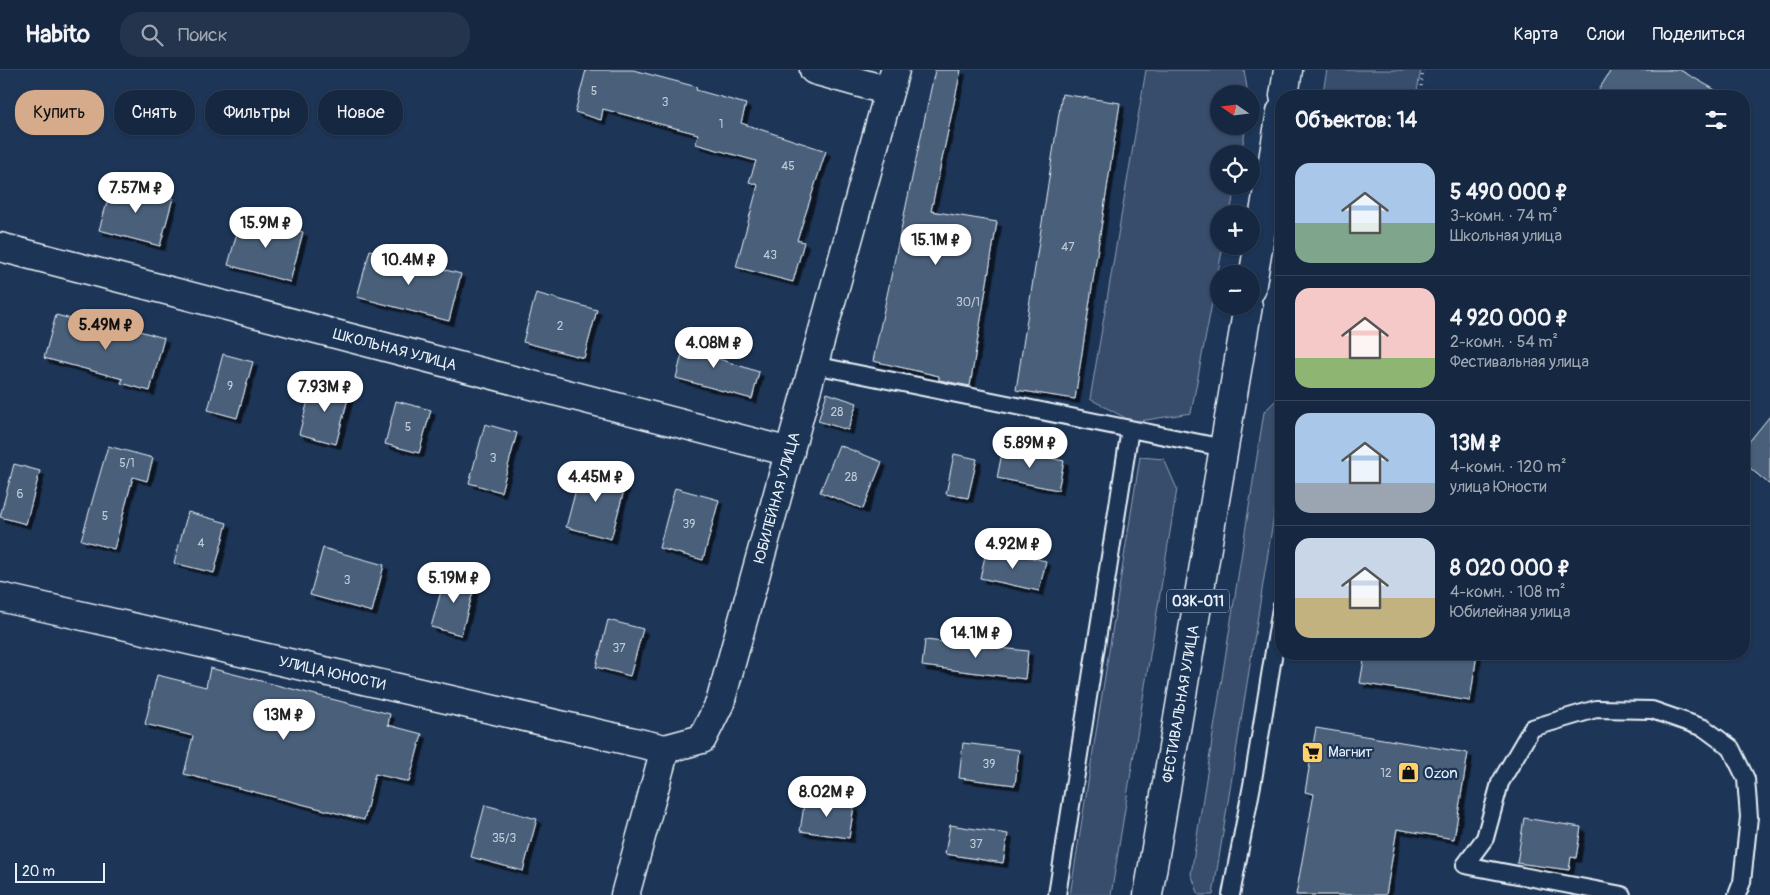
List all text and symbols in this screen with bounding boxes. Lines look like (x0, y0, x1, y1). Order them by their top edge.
search box (120, 12, 470, 57)
text: Habito (25, 20, 90, 49)
icon: search (138, 21, 166, 49)
text: Поиск (178, 23, 227, 47)
text: Карта (1514, 23, 1558, 46)
text: Слои (1586, 23, 1624, 46)
text: Поделиться (1652, 23, 1745, 46)
house number: 5 (591, 84, 597, 99)
north arrow (1210, 85, 1260, 135)
map controls (1210, 85, 1260, 315)
chip: Купить (15, 90, 104, 135)
chip: Снять (114, 90, 195, 135)
chip: Фильтры (205, 90, 308, 135)
chip: Новое (318, 90, 403, 135)
house number: 3 (662, 95, 669, 110)
icon: filters (1702, 106, 1730, 134)
text: Объектов: 14 (1295, 107, 1417, 134)
house number: 1 (719, 117, 723, 132)
button: locate (1210, 145, 1260, 195)
house number: 45 (781, 159, 795, 174)
pin: 7.57M ₽ (90, 172, 182, 214)
text: 7.57M ₽ (109, 178, 163, 198)
text: 5 490 000 ₽ (1450, 179, 1568, 206)
icon: home (1335, 183, 1395, 243)
button: + (1210, 205, 1260, 255)
pin: 15.9M ₽ (220, 206, 312, 249)
text: 3-комн. · 74 m² (1450, 206, 1558, 226)
text: 15.9M ₽ (240, 213, 292, 233)
pin: 15.1M ₽ (890, 224, 982, 266)
text: Школьная улица (1450, 226, 1562, 246)
text: 15.1M ₽ (911, 230, 961, 250)
house number: 47 (1061, 240, 1075, 255)
pin: 10.4M ₽ (363, 244, 455, 286)
house number: 43 (763, 248, 777, 263)
text: 10.4M ₽ (382, 250, 436, 270)
button: − (1210, 265, 1260, 315)
house number: 30/1 (956, 295, 980, 310)
text: 4 920 000 ₽ (1450, 305, 1568, 332)
pin: 5.49M ₽ (60, 308, 152, 351)
icon: home (1335, 308, 1395, 368)
text: 5.49M ₽ (79, 315, 133, 335)
house number: 2 (557, 319, 564, 334)
street label: ШКОЛЬНАЯ УЛИЦА (331, 324, 459, 375)
pin: 4.08M ₽ (668, 326, 760, 369)
text: 2-комн. · 54 m² (1450, 332, 1558, 352)
text: 4.08M ₽ (686, 333, 742, 353)
text: Фестивальная улица (1450, 352, 1589, 372)
pin: 7.93M ₽ (279, 370, 371, 413)
text: 7.93M ₽ (298, 377, 352, 397)
house number: 9 (227, 379, 233, 394)
house number: 28 (831, 405, 843, 420)
house number: 5 (405, 420, 411, 435)
pin: 5.89M ₽ (984, 426, 1076, 469)
street label: ЮБИЛЕЙНАЯ УЛИЦА (750, 429, 804, 565)
text: 13M ₽ (1450, 430, 1502, 457)
text: 5.89M ₽ (1003, 433, 1057, 453)
icon: home (1335, 433, 1395, 493)
house number: 3 (490, 451, 497, 466)
house number: 5/1 (119, 456, 135, 471)
text: 4-комн. · 120 m² (1450, 457, 1566, 477)
pin: 4.45M ₽ (550, 460, 642, 503)
text: 4.45M ₽ (568, 467, 624, 487)
house number: 28 (845, 470, 857, 485)
text: улица Юности (1450, 477, 1547, 497)
house number: 6 (17, 487, 24, 502)
house number: 5 (102, 509, 108, 524)
house number: 39 (683, 517, 695, 532)
pin: 4.92M ₽ (967, 528, 1059, 570)
text: 4.92M ₽ (986, 534, 1040, 554)
house number: 4 (198, 536, 205, 551)
text: 8 020 000 ₽ (1450, 555, 1570, 582)
icon: home (1335, 558, 1395, 618)
pin: 5.19M ₽ (408, 562, 500, 604)
text: 5.19M ₽ (428, 568, 480, 588)
house number: 3 (344, 573, 351, 588)
text: 4-комн. · 108 m² (1450, 582, 1566, 602)
road number: 03К-011 (1167, 590, 1229, 612)
text: Юбилейная улица (1450, 602, 1570, 622)
pin: 14.1M ₽ (930, 616, 1022, 659)
text: 14.1M ₽ (951, 623, 1001, 643)
street label: ФЕСТИВАЛЬНАЯ УЛИЦА (1158, 623, 1203, 784)
house number: 37 (612, 641, 626, 656)
street label: УЛИЦА ЮНОСТИ (277, 652, 388, 694)
pin: 13M ₽ (249, 698, 319, 741)
text: 13M ₽ (264, 705, 304, 725)
supermarket icon: Магнит (1300, 740, 1324, 764)
place label: Магнит (1328, 743, 1373, 762)
house number: 39 (983, 757, 995, 772)
shop icon: Ozon (1396, 761, 1420, 785)
place label: Ozon (1424, 764, 1458, 783)
house number: 12 (1380, 766, 1392, 781)
pin: 8.02M ₽ (781, 776, 873, 818)
text: 8.02M ₽ (799, 782, 855, 802)
house number: 35/3 (492, 831, 516, 846)
house number: 37 (969, 837, 983, 852)
scale bar (15, 860, 105, 883)
text: 20 m (22, 863, 55, 880)

